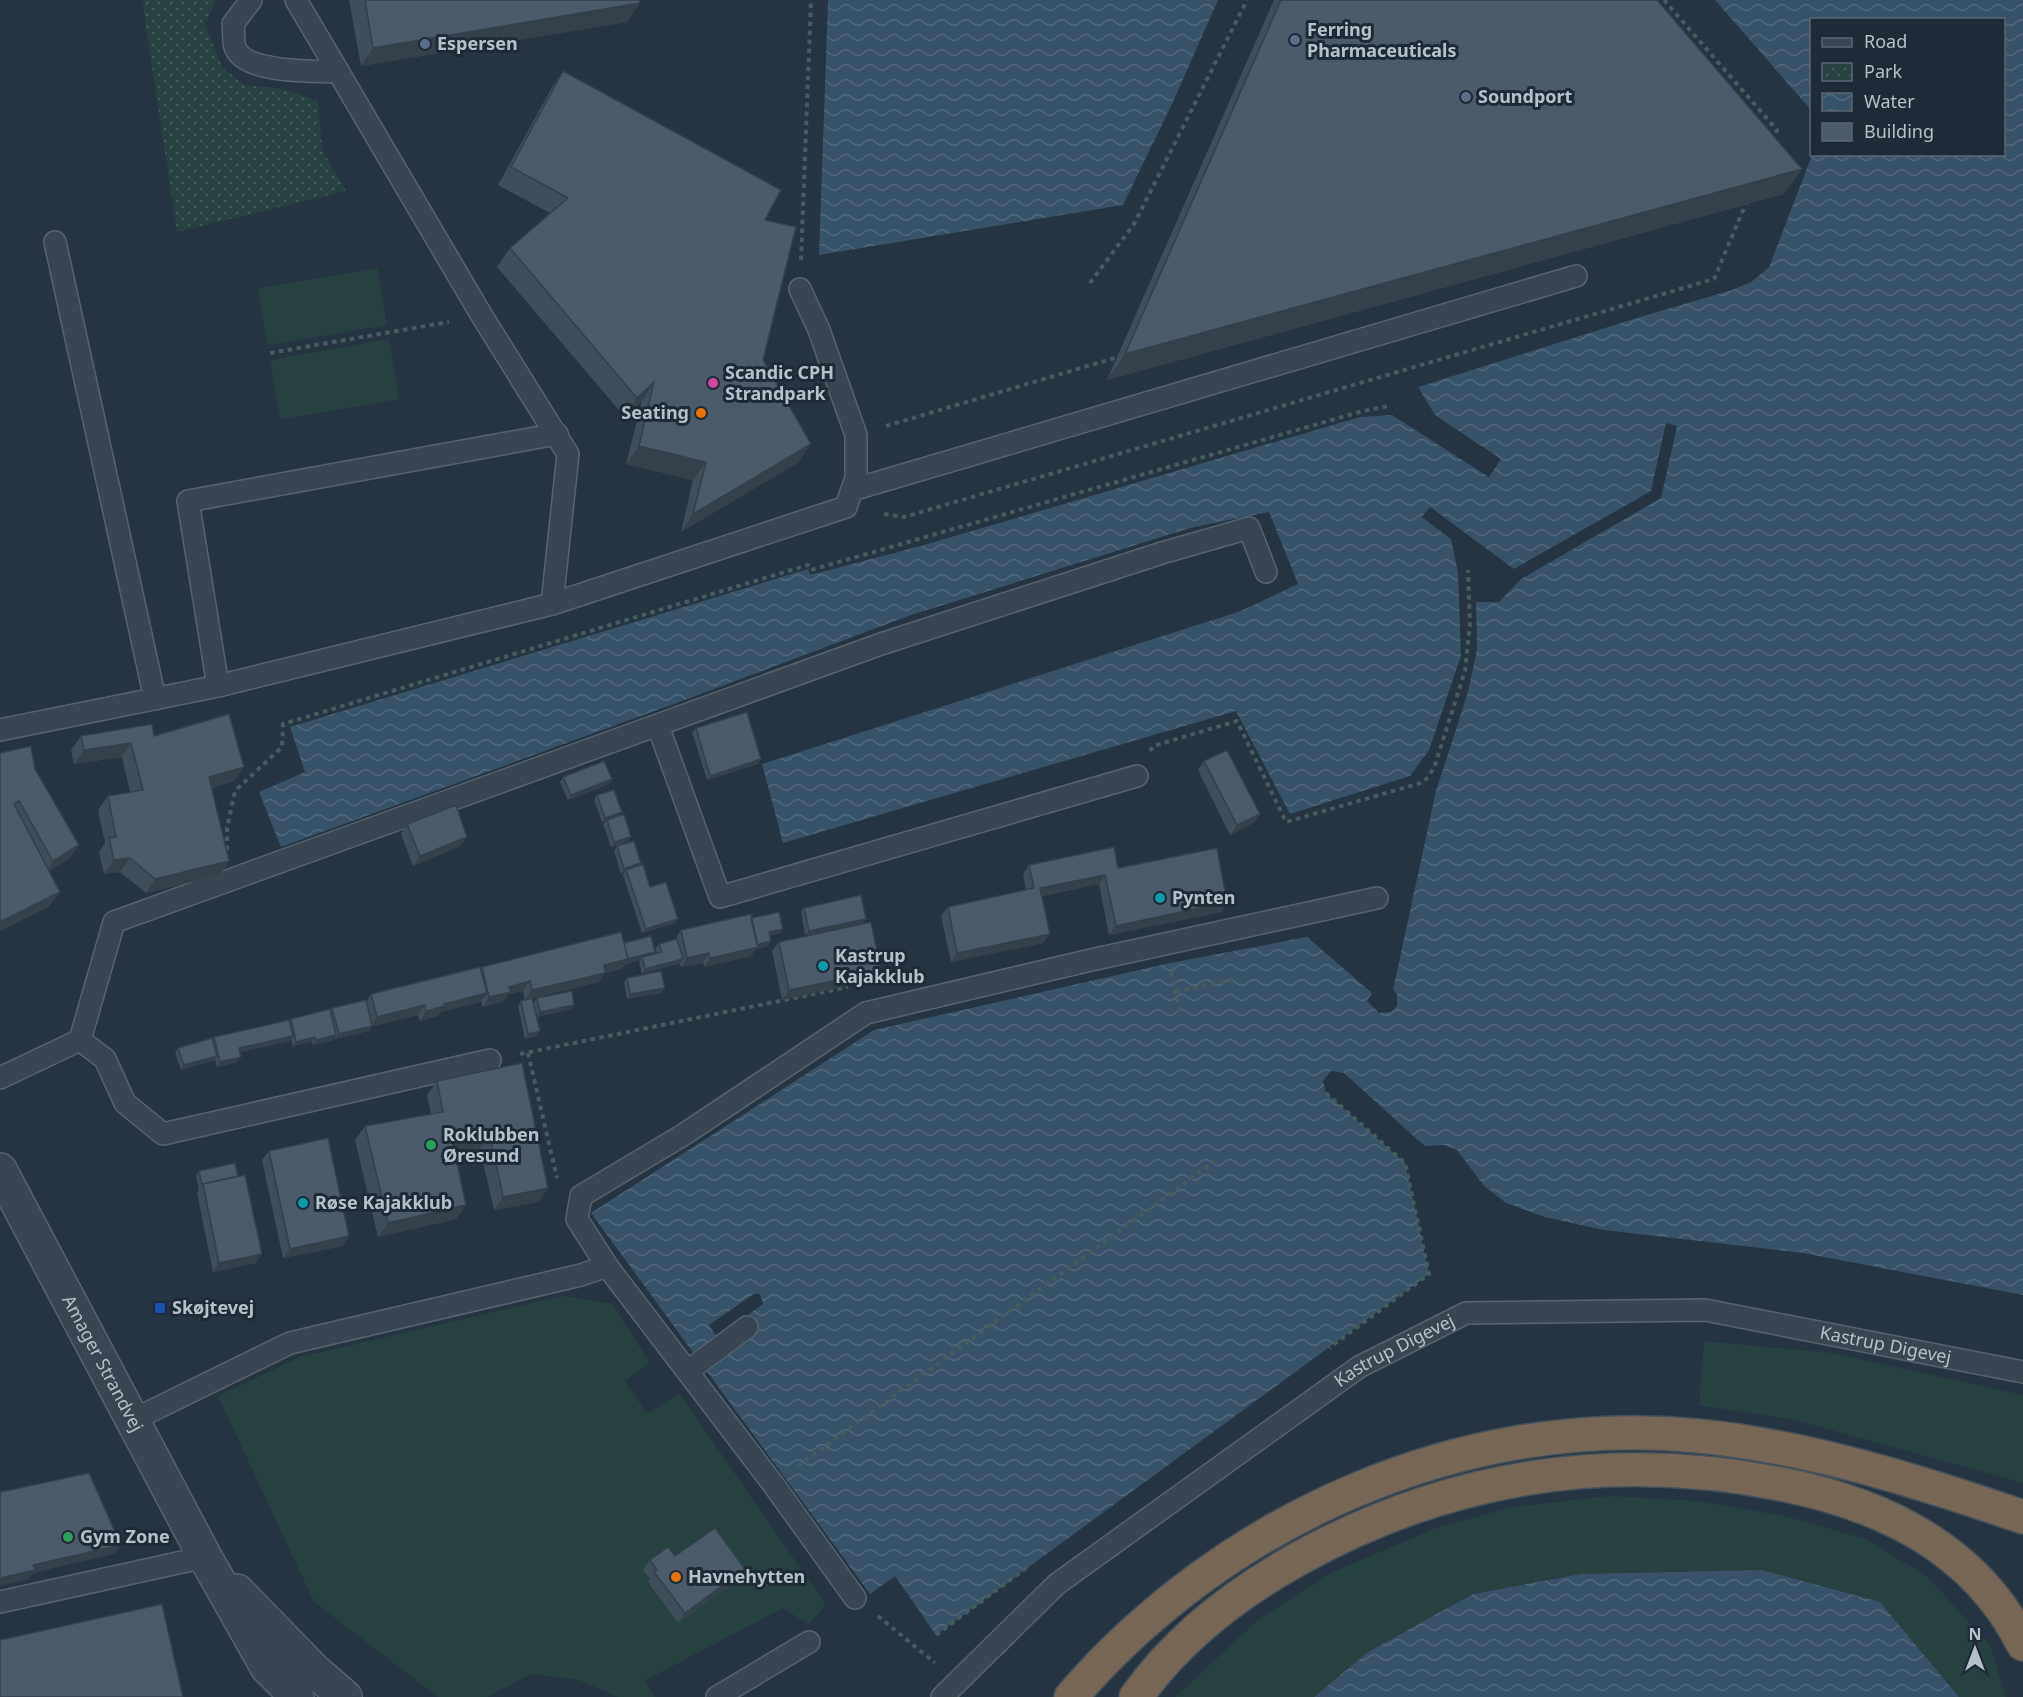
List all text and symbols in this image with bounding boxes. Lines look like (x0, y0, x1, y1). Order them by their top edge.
place label: Ferring Pharmaceuticals (1307, 17, 1456, 62)
legend (1810, 18, 2005, 156)
text: Road (1864, 29, 1907, 53)
place label: Espersen (437, 31, 518, 55)
marker: Ferring Pharmaceuticals (1288, 33, 1302, 47)
marker: Espersen (418, 37, 432, 51)
text: Park (1864, 59, 1902, 83)
place label: Soundport (1478, 84, 1573, 108)
text: Water (1864, 89, 1915, 113)
marker: Soundport (1459, 90, 1473, 104)
text: Building (1864, 119, 1934, 143)
place label: Scandic CPH Strandpark (725, 360, 834, 405)
marker: Scandic CPH Strandpark (706, 376, 720, 390)
place label: Seating (621, 400, 689, 424)
marker: Seating (694, 406, 708, 420)
place label: Pynten (1172, 885, 1235, 909)
marker: Pynten (1153, 891, 1167, 905)
place label: Kastrup Kajakklub (835, 943, 925, 988)
marker: Kastrup Kajakklub (816, 959, 830, 973)
place label: Roklubben Øresund (443, 1122, 539, 1167)
marker: Roklubben Øresund (424, 1138, 438, 1152)
place label: Røse Kajakklub (315, 1190, 452, 1214)
marker: Røse Kajakklub (296, 1196, 310, 1210)
street label: Amager Strandvej (57, 1290, 149, 1436)
place label: Skøjtevej (172, 1295, 254, 1319)
marker: Skøjtevej (153, 1301, 167, 1315)
street label: Kastrup Digevej (1329, 1308, 1458, 1392)
street label: Kastrup Digevej (1818, 1320, 1954, 1369)
place label: Gym Zone (80, 1524, 170, 1548)
marker: Gym Zone (61, 1530, 75, 1544)
place label: Havnehytten (688, 1564, 805, 1588)
marker: Havnehytten (669, 1570, 683, 1584)
north arrow (1945, 1619, 2005, 1679)
text: N (1968, 1623, 1982, 1645)

